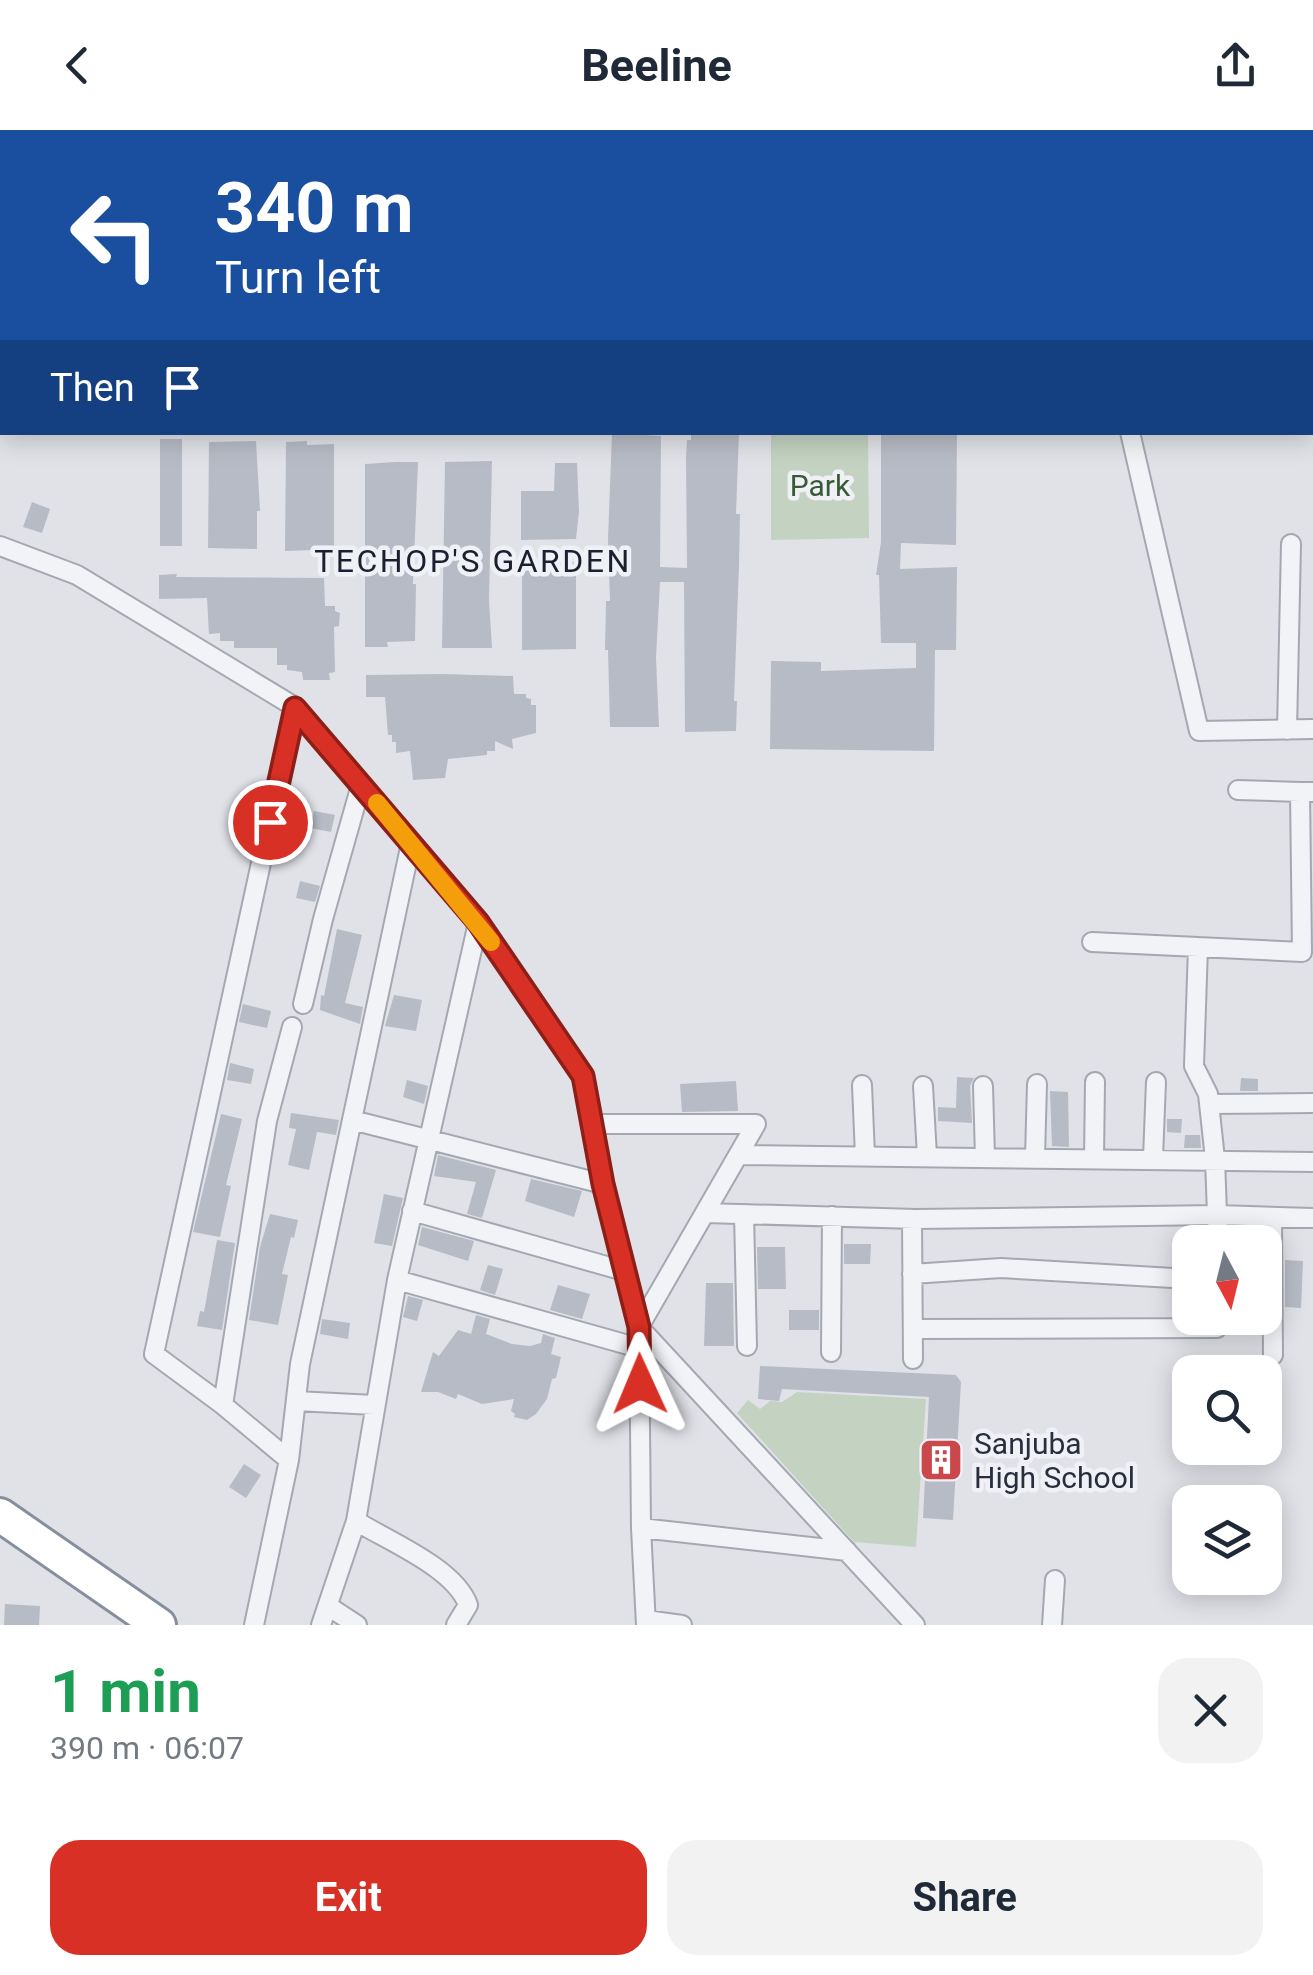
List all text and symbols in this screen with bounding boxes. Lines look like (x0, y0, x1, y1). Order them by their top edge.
icon: back (50, 38, 105, 93)
icon: share (1208, 38, 1263, 93)
text: Beeline (581, 39, 732, 92)
text: 340 m (215, 167, 414, 249)
icon: left (50, 170, 180, 300)
text: Turn left (215, 251, 381, 304)
icon: arrive (155, 360, 210, 415)
text: Then (50, 366, 135, 410)
park label: Park (790, 468, 851, 503)
district label: TECHOP'S GARDEN (314, 542, 632, 580)
pin (228, 780, 313, 865)
icon: arrive (243, 795, 298, 850)
north arrow (1172, 1225, 1282, 1335)
map controls (1172, 1225, 1282, 1595)
position arrow (588, 1332, 692, 1436)
button: search (1172, 1355, 1282, 1465)
place label: Sanjuba High School (974, 1426, 1135, 1495)
building icon: Sanjuba High School (918, 1437, 964, 1483)
button: layers (1172, 1485, 1282, 1595)
text: 1 min (50, 1656, 201, 1727)
button: close (1158, 1658, 1263, 1763)
text: 390 m · 06:07 (50, 1729, 244, 1767)
button: Exit (50, 1840, 647, 1955)
button: Share (667, 1840, 1263, 1955)

